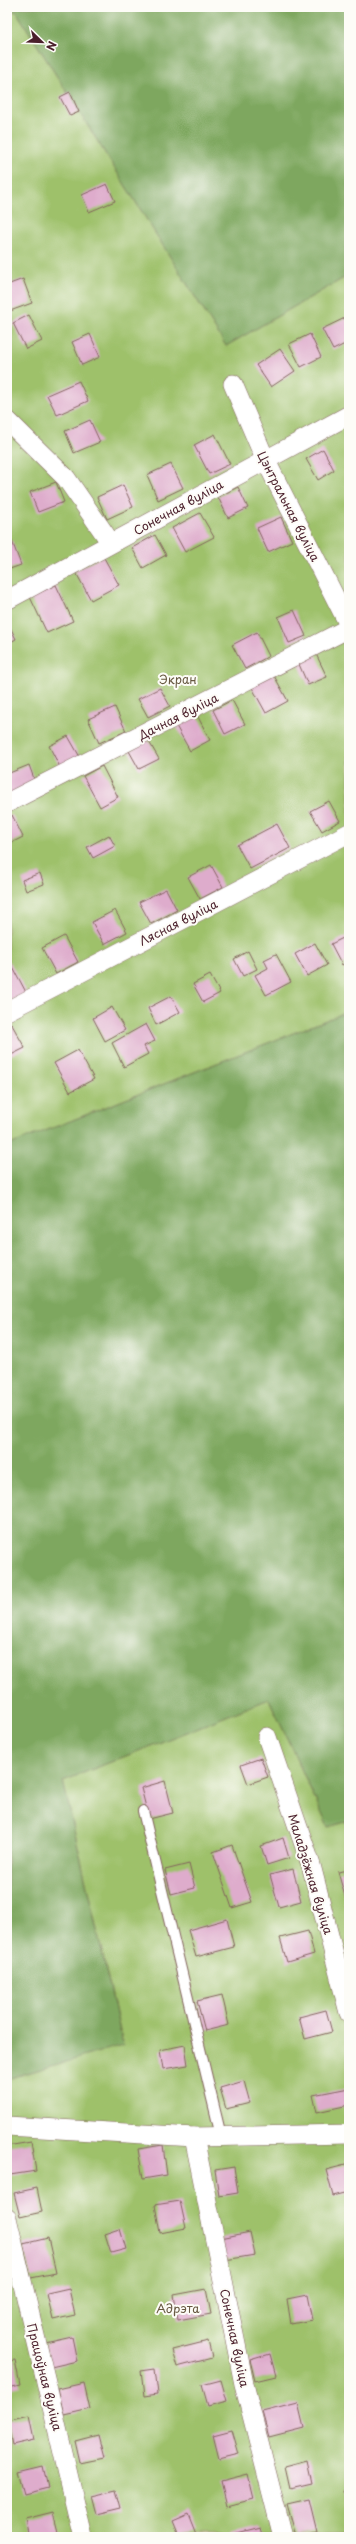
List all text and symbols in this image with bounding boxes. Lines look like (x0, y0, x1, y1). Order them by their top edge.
north arrow (22, 22, 62, 62)
text: N (42, 39, 61, 54)
street label: Цэнтральная вуліца (253, 448, 325, 565)
street label: Сонечная вуліца (130, 475, 227, 539)
park label: Экран (159, 670, 197, 688)
street label: Дачная вуліца (134, 688, 222, 744)
street label: Лясная вуліца (136, 894, 221, 950)
street label: Маладзёжная вуліца (284, 1811, 338, 1937)
street label: Сонечная вуліца (216, 2287, 254, 2389)
park label: Адрэта (156, 2299, 200, 2317)
street label: Працоўная вуліца (23, 2321, 67, 2433)

